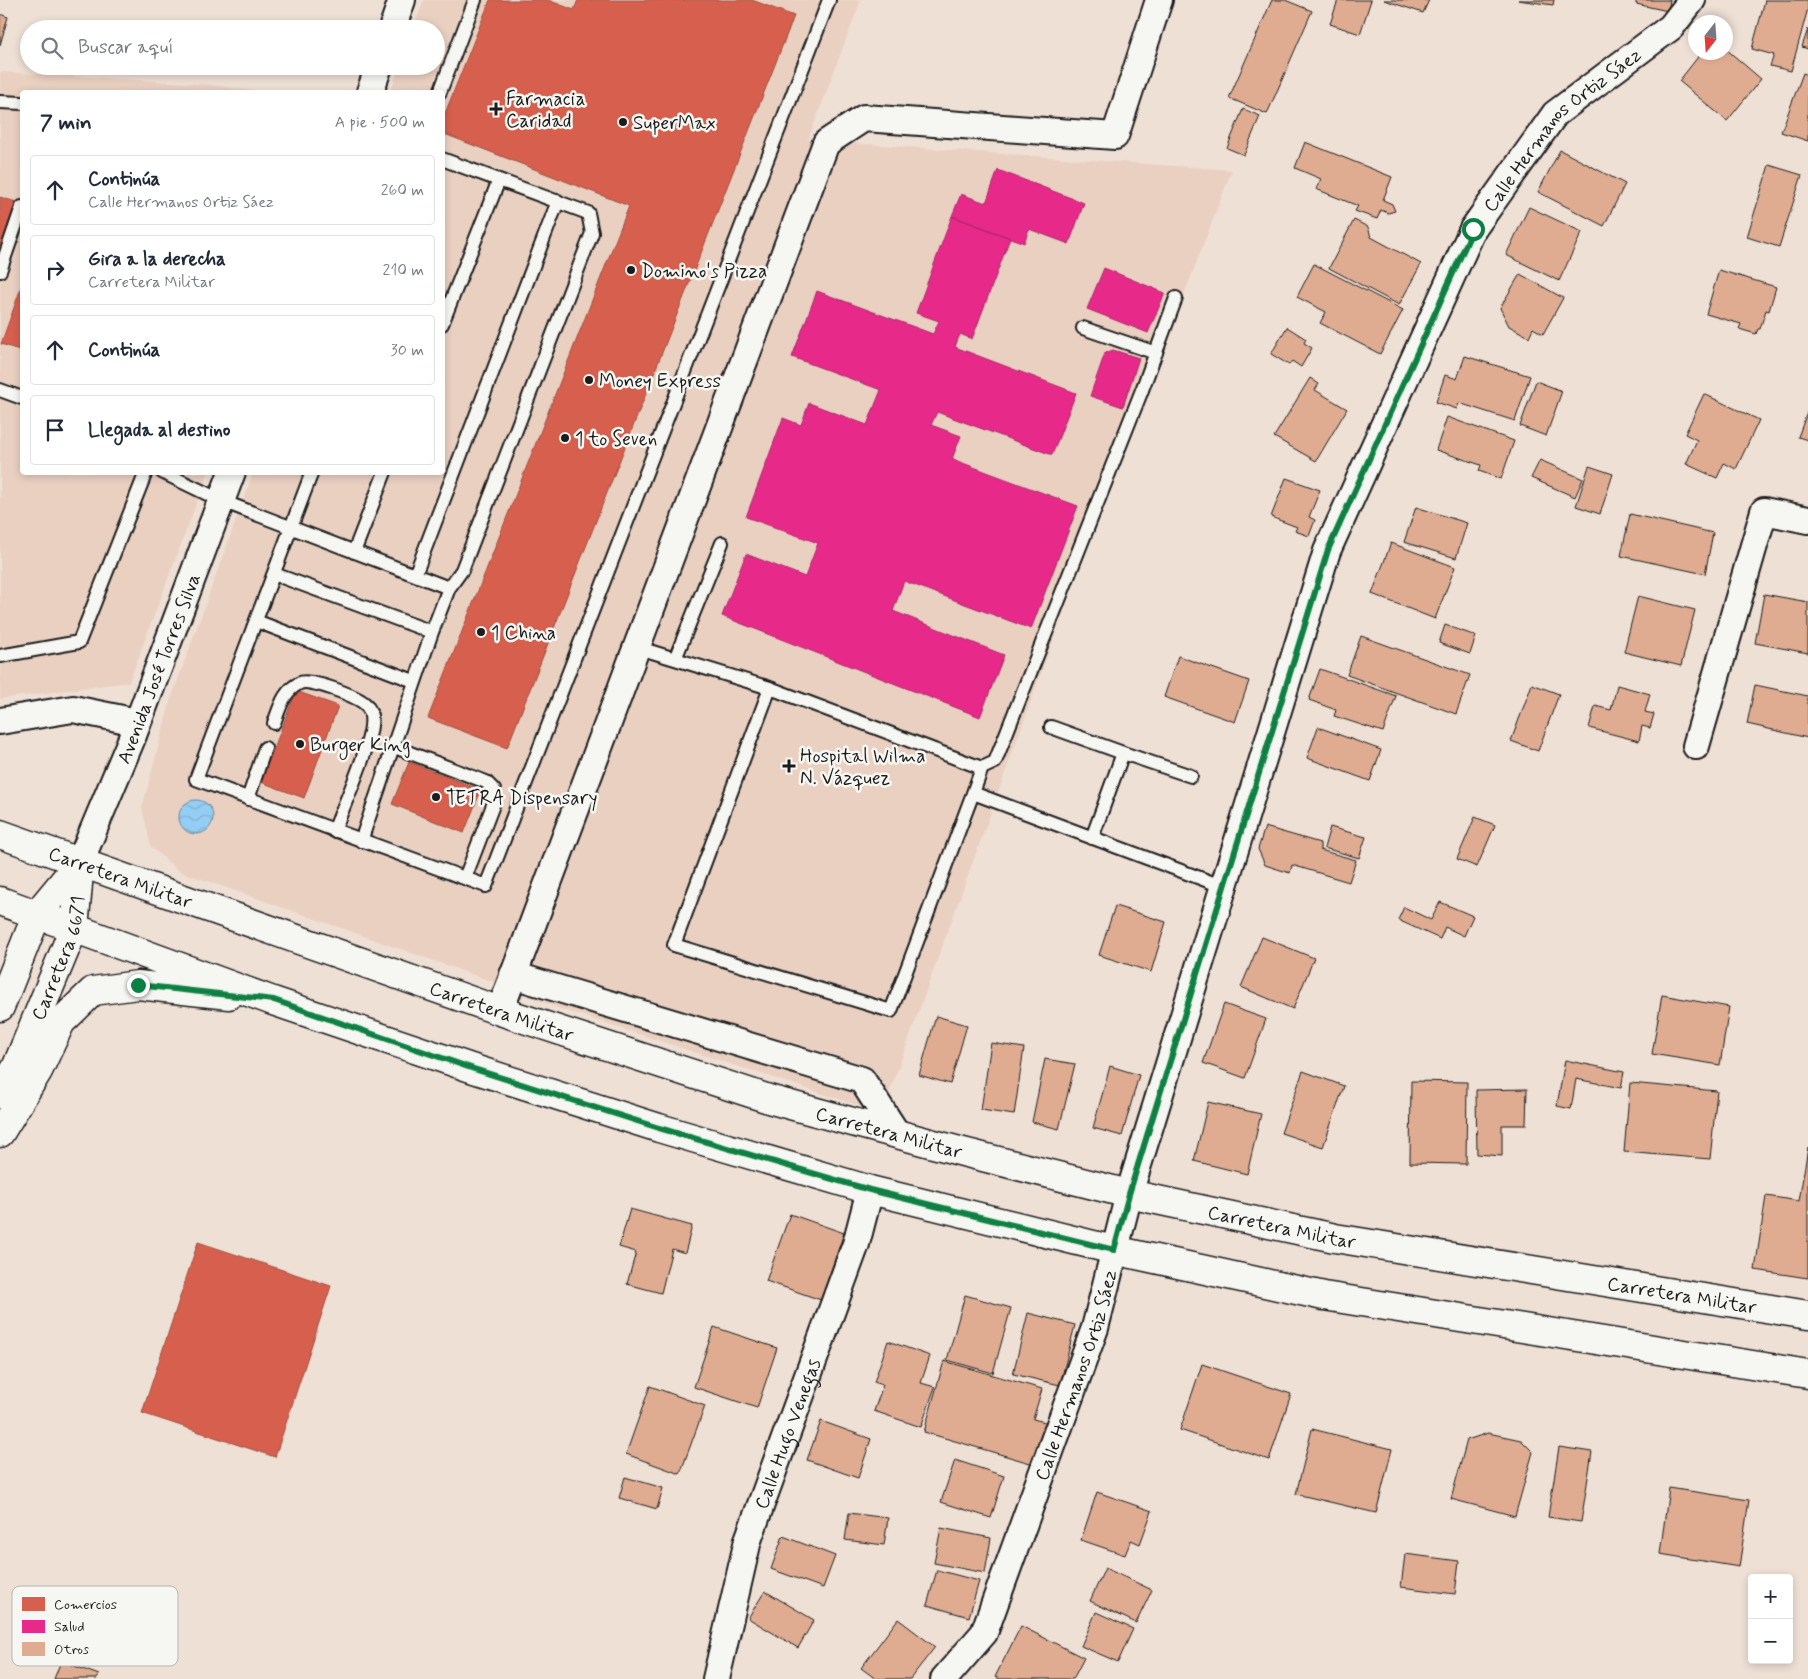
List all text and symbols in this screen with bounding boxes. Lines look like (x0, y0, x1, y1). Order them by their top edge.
north arrow (1688, 15, 1733, 60)
search box (20, 20, 445, 75)
icon: search (38, 34, 66, 62)
text: Buscar aquí (78, 35, 173, 60)
street label: Calle Hermanos Ortiz Sáez (1478, 43, 1647, 217)
place label: Farmacia Caridad (506, 87, 585, 134)
marker: Farmacia Caridad (490, 103, 502, 115)
text: 7 min (40, 109, 92, 137)
place label: SuperMax (633, 111, 716, 136)
text: A pie · 500 m (335, 112, 425, 133)
marker: SuperMax (617, 116, 629, 128)
text: Continúa (88, 167, 160, 192)
icon: ahead (41, 176, 69, 204)
text: 260 m (381, 180, 424, 201)
text: Calle Hermanos Ortiz Sáez (88, 192, 274, 213)
route start (1462, 218, 1485, 241)
text: Gira a la derecha (88, 247, 226, 272)
icon: right (41, 256, 69, 284)
place label: Domino's Pizza (641, 259, 767, 284)
text: 210 m (383, 260, 424, 281)
marker: Domino's Pizza (625, 264, 637, 276)
text: Carretera Militar (88, 272, 215, 293)
icon: ahead (41, 336, 69, 364)
text: Continúa (88, 338, 160, 363)
text: 30 m (391, 340, 424, 361)
place label: Money Express (599, 369, 721, 394)
marker: Money Express (583, 374, 595, 386)
icon: arrive (41, 416, 69, 444)
text: Llegada al destino (88, 418, 230, 443)
place label: 1 to Seven (575, 427, 657, 452)
marker: 1 to Seven (559, 432, 571, 444)
street label: Avenida José Torres Silva (112, 570, 207, 768)
place label: 1 China (491, 621, 556, 646)
marker: 1 China (475, 626, 487, 638)
place label: Burger King (310, 733, 411, 760)
marker: Burger King (294, 738, 306, 750)
place label: Hospital Wilma N. Vázquez (800, 744, 925, 791)
marker: Hospital Wilma N. Vázquez (782, 759, 796, 773)
place label: TETRA Dispensary (446, 786, 597, 812)
marker: TETRA Dispensary (430, 791, 442, 803)
street label: Carretera Militar (45, 841, 195, 915)
street label: Carretera 6671 (26, 895, 91, 1024)
route end (127, 974, 150, 997)
street label: Carretera Militar (426, 976, 577, 1048)
street label: Carretera Militar (813, 1101, 965, 1165)
street label: Carretera Militar (1205, 1200, 1358, 1255)
street label: Calle Hermanos Ortiz Sáez (1030, 1267, 1123, 1484)
street label: Carretera Militar (1605, 1272, 1758, 1320)
street label: Calle Hugo Venegas (749, 1355, 827, 1513)
map controls (1748, 1574, 1793, 1664)
button: + (1748, 1574, 1793, 1619)
legend (12, 1586, 178, 1666)
text: Comercios (54, 1596, 117, 1614)
text: Salud (54, 1618, 85, 1636)
button: − (1748, 1619, 1793, 1664)
text: Otros (54, 1641, 89, 1659)

